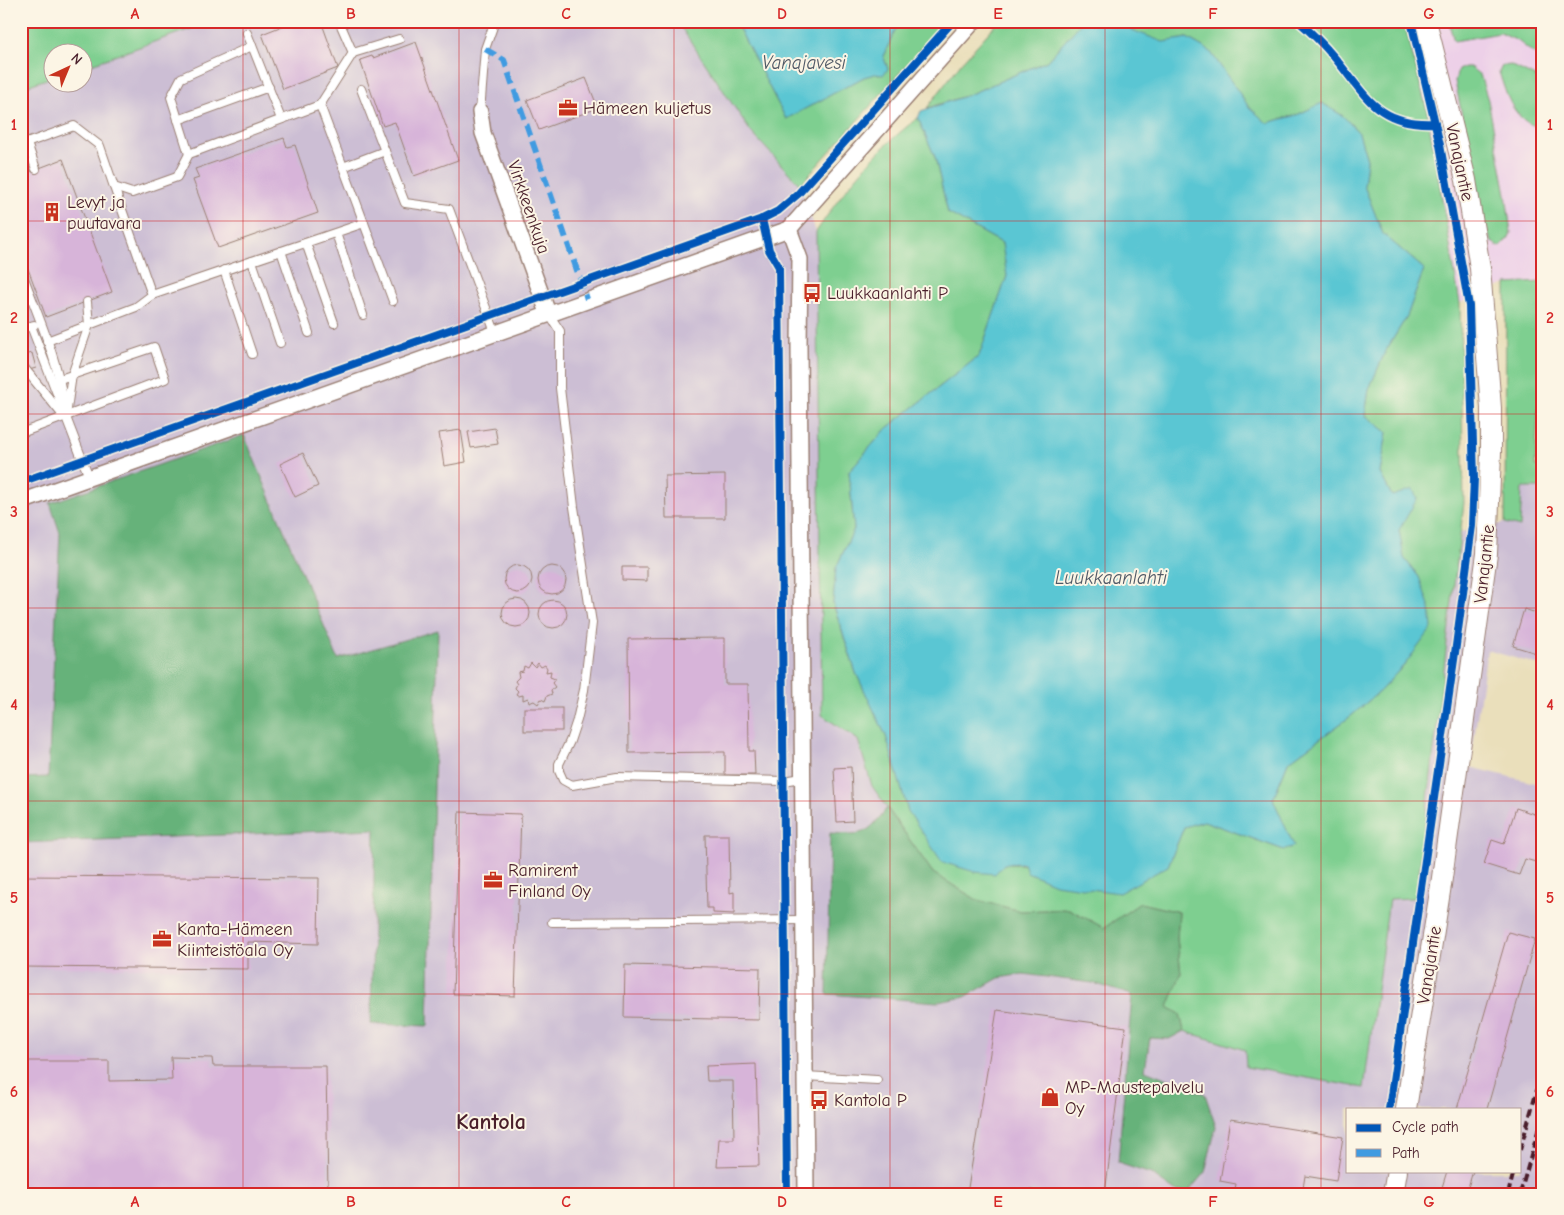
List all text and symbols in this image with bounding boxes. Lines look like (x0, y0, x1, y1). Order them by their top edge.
text: A (131, 5, 140, 23)
text: B (346, 5, 356, 23)
text: C (561, 5, 571, 23)
text: D (777, 5, 787, 23)
text: E (993, 5, 1003, 23)
text: F (1208, 5, 1218, 23)
text: G (1423, 5, 1435, 23)
north arrow (42, 42, 92, 92)
text: N (67, 50, 86, 68)
water label: Vanajavesi (762, 52, 847, 74)
office icon: Hämeen kuljetus (557, 97, 579, 119)
place label: Hämeen kuljetus (583, 98, 711, 119)
text: 1 (11, 116, 17, 134)
text: 1 (1547, 116, 1553, 134)
street label: Vanajantie (1441, 121, 1478, 203)
street label: Virkkeenkuja (503, 158, 554, 257)
place label: Levyt ja puutavara (67, 192, 141, 234)
building icon: Levyt ja puutavara (41, 201, 63, 223)
bus stop icon: Luukkaanlahti P (801, 282, 823, 304)
place label: Luukkaanlahti P (827, 283, 948, 304)
text: 2 (10, 309, 18, 327)
text: 2 (1546, 309, 1554, 327)
text: 3 (10, 503, 18, 521)
text: 3 (1546, 503, 1554, 521)
street label: Vanajantie (1470, 524, 1499, 604)
water label: Luukkaanlahti (1055, 567, 1168, 589)
text: 4 (10, 696, 18, 714)
text: 4 (1546, 696, 1554, 714)
place label: Ramirent Finland Oy (508, 860, 592, 902)
office icon: Ramirent Finland Oy (482, 869, 504, 891)
text: 5 (10, 889, 18, 907)
text: 5 (1546, 889, 1554, 907)
place label: Kanta-Hämeen Kiinteistöala Oy (177, 919, 294, 961)
street label: Vanajantie (1413, 924, 1446, 1006)
office icon: Kanta-Hämeen Kiinteistöala Oy (151, 928, 173, 950)
place label: MP-Maustepalvelu Oy (1065, 1077, 1204, 1119)
text: 6 (10, 1083, 18, 1101)
text: 6 (1546, 1083, 1554, 1101)
shop icon: MP-Maustepalvelu Oy (1039, 1086, 1061, 1108)
bus stop icon: Kantola P (808, 1089, 830, 1111)
place label: Kantola P (834, 1090, 907, 1111)
legend (1346, 1108, 1522, 1172)
district label: Kantola (456, 1109, 526, 1135)
text: Cycle path (1392, 1118, 1459, 1136)
text: Path (1392, 1144, 1420, 1162)
text: A (131, 1193, 140, 1211)
text: B (346, 1193, 356, 1211)
text: C (561, 1193, 571, 1211)
text: D (777, 1193, 787, 1211)
text: E (993, 1193, 1003, 1211)
text: F (1208, 1193, 1218, 1211)
text: G (1423, 1193, 1435, 1211)

